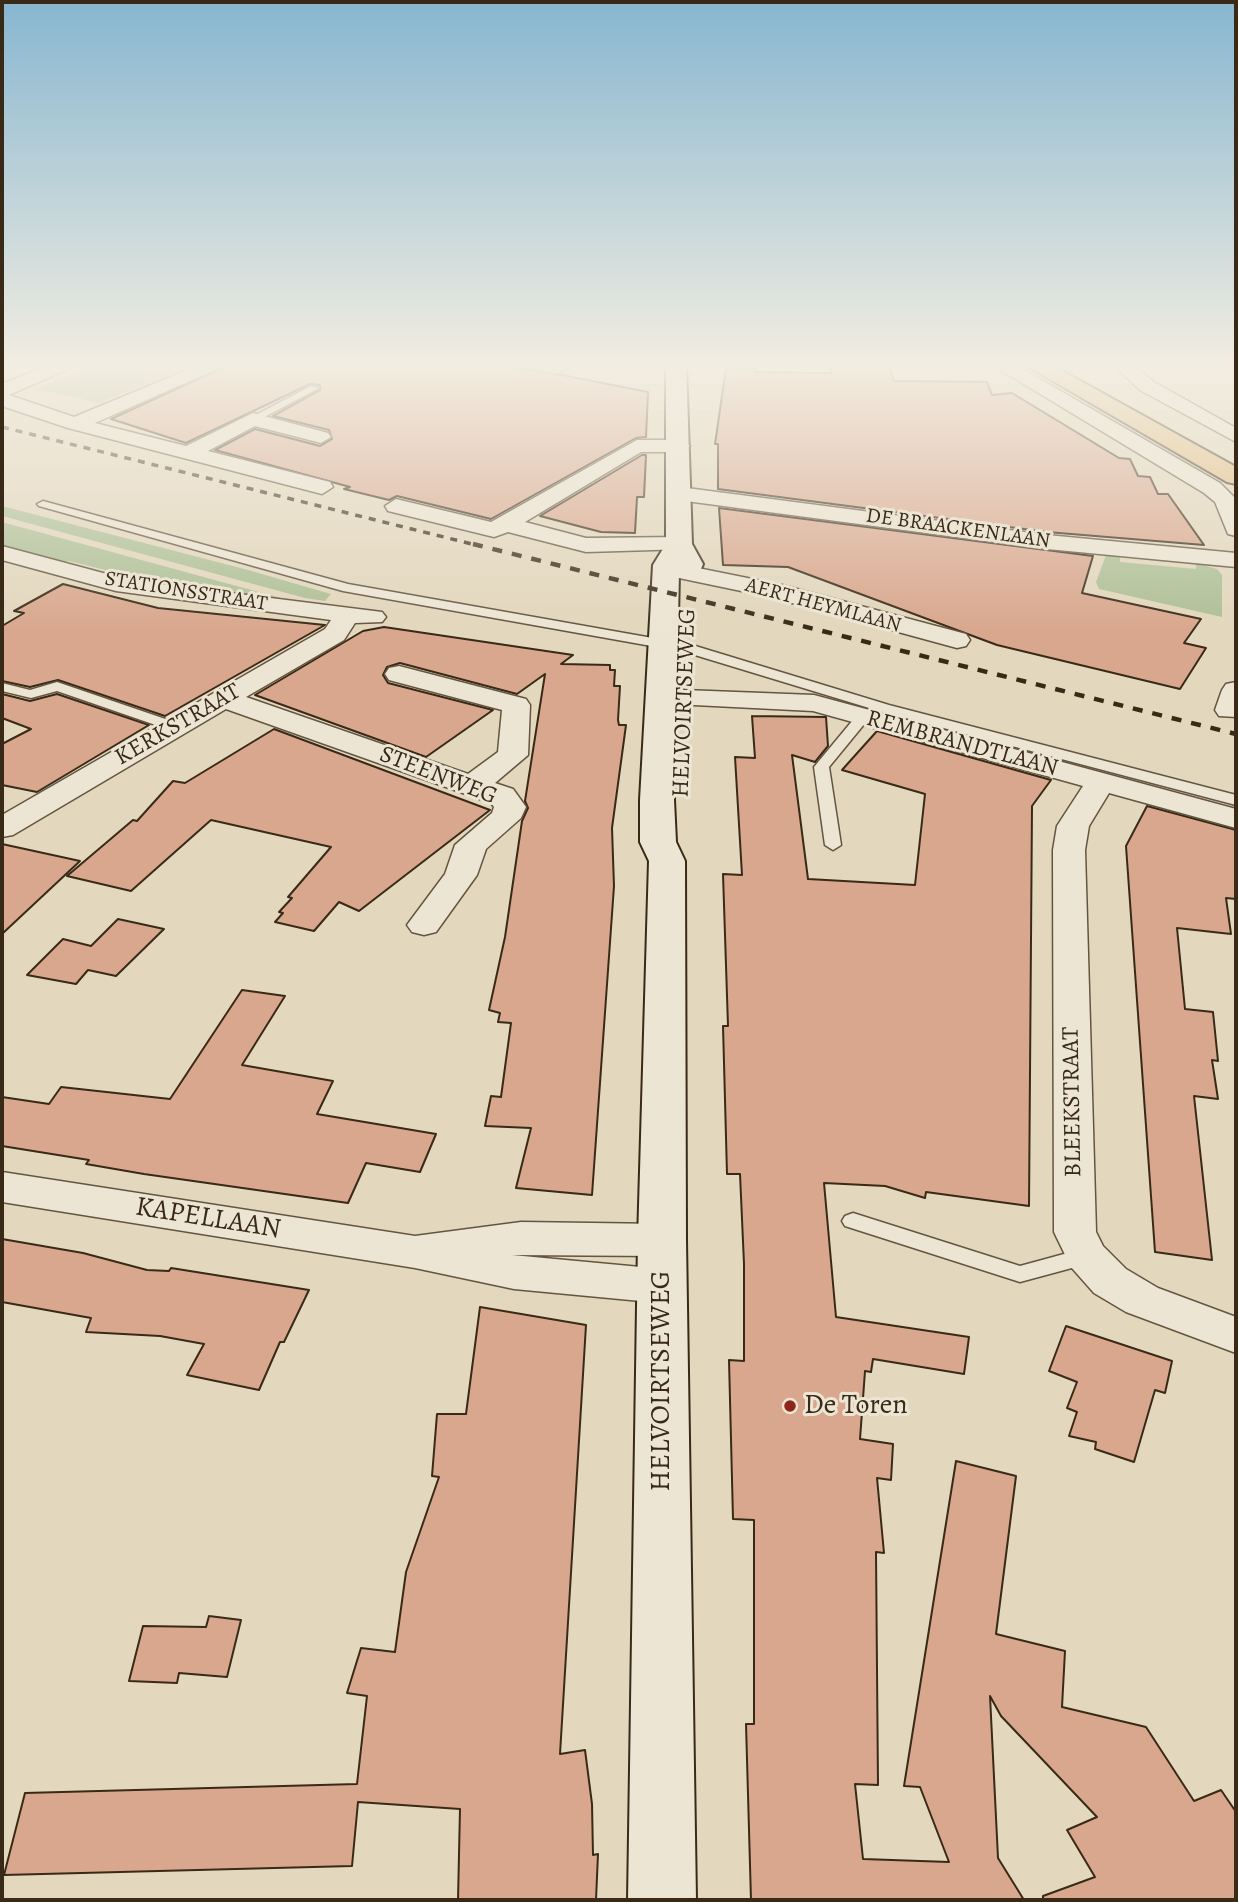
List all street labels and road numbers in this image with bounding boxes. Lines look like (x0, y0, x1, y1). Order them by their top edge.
street label: DE BRAACKENLAAN (864, 504, 1052, 554)
street label: STATIONSSTRAAT (103, 567, 269, 617)
street label: AERT HEYMLAAN (742, 573, 904, 639)
street label: HELVOIRTSEWEG (667, 608, 703, 798)
street label: KERKSTRAAT (110, 678, 246, 772)
street label: REMBRANDTLAAN (863, 705, 1061, 783)
street label: STEENWEG (375, 740, 501, 812)
street label: BLEEKSTRAAT (1057, 1027, 1089, 1177)
street label: KAPELLAAN (133, 1191, 283, 1247)
street label: HELVOIRTSEWEG (645, 1270, 679, 1492)

